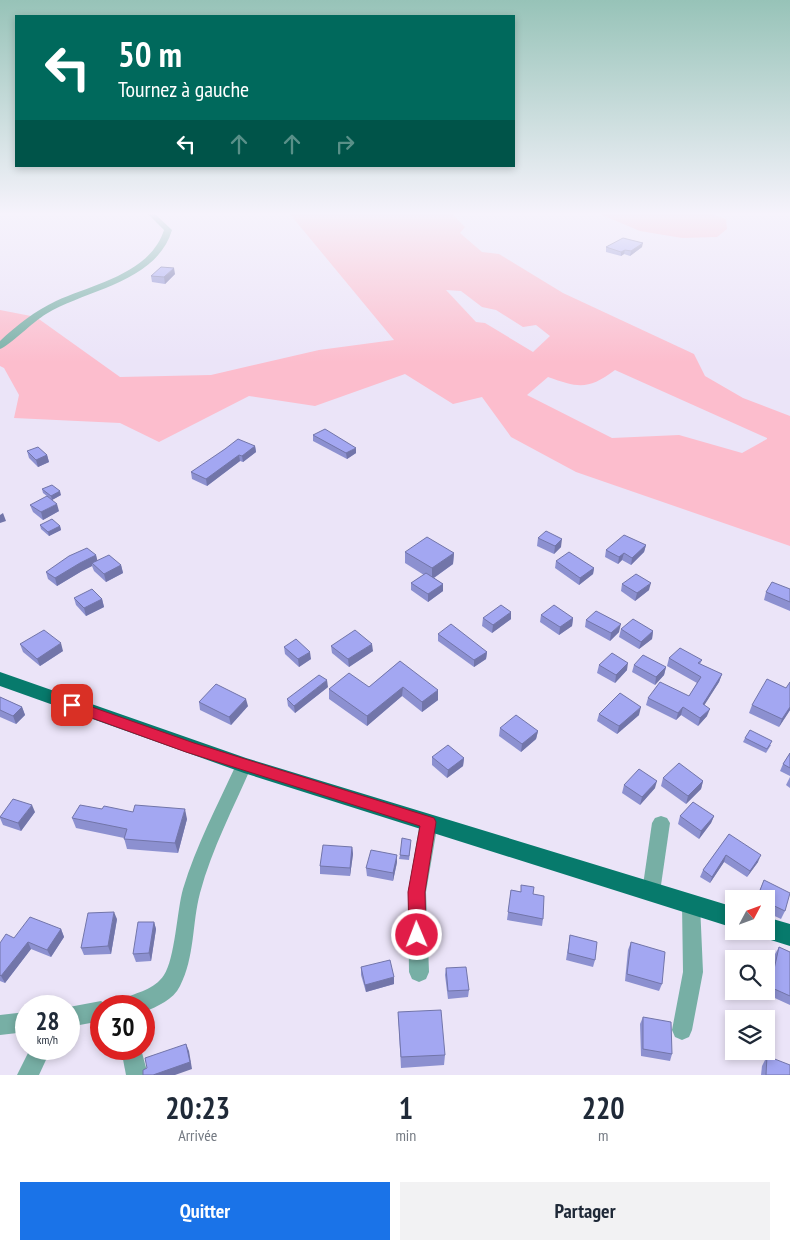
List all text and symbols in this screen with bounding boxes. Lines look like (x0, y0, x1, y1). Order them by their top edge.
text: 50 m (118, 31, 182, 77)
icon: left (35, 35, 100, 100)
text: Tournez à gauche (118, 75, 249, 103)
icon: left (172, 130, 200, 158)
icon: ahead (225, 130, 253, 158)
icon: ahead (278, 130, 306, 158)
icon: right (331, 130, 359, 158)
pin (51, 684, 93, 726)
icon: arrive (58, 691, 86, 719)
north arrow (725, 890, 775, 940)
map controls (725, 890, 775, 1060)
position arrow (390, 908, 442, 960)
button: search (725, 950, 775, 1000)
speed limit sign: 30 (90, 995, 155, 1060)
text: 28 (36, 1005, 59, 1037)
button: layers (725, 1010, 775, 1060)
text: km/h (37, 1032, 58, 1047)
text: 20:23 (165, 1088, 230, 1127)
text: 1 (399, 1088, 413, 1127)
text: 220 (582, 1088, 625, 1127)
text: Arrivée (178, 1125, 217, 1145)
text: min (395, 1125, 416, 1145)
text: m (598, 1125, 608, 1145)
button: Quitter (20, 1182, 390, 1240)
button: Partager (400, 1182, 770, 1240)

